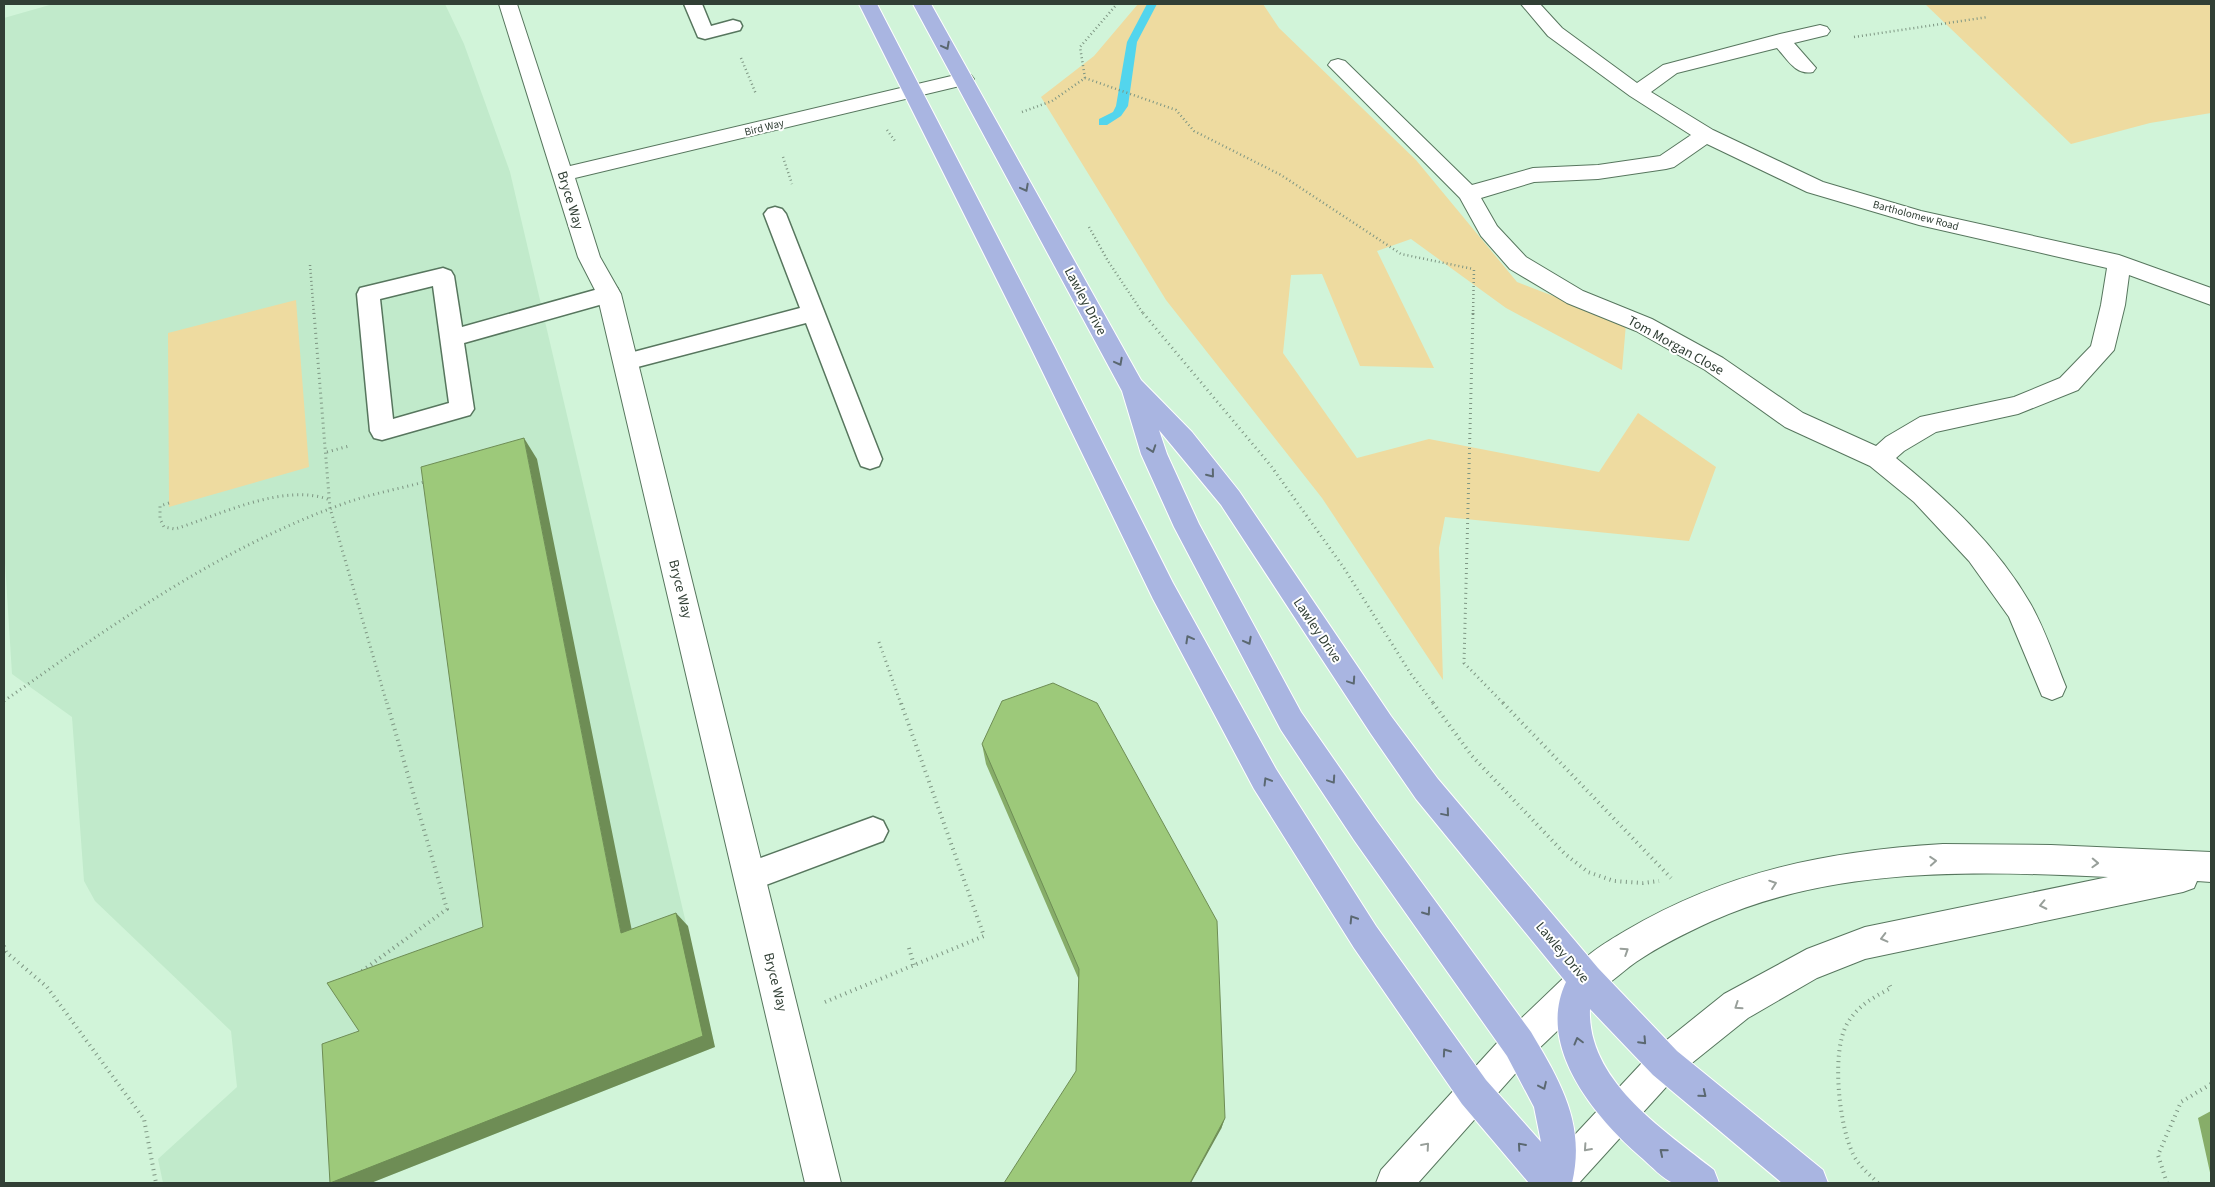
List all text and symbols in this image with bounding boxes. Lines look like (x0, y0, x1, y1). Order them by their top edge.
one-way arrow (940, 41, 950, 50)
street label: Bird Way (743, 115, 786, 140)
street label: Bryce Way (552, 169, 589, 232)
one-way arrow (1018, 183, 1028, 192)
street label: Bartholomew Road (1871, 197, 1961, 234)
street label: Lawley Drive (1059, 264, 1111, 339)
street label: Tom Morgan Close (1624, 311, 1727, 381)
one-way arrow (1112, 357, 1122, 366)
one-way arrow (1146, 444, 1156, 453)
one-way arrow (1206, 468, 1214, 477)
street label: Bryce Way (663, 558, 697, 621)
street label: Lawley Drive (1288, 594, 1346, 667)
one-way arrow (1185, 635, 1195, 644)
one-way arrow (1242, 636, 1252, 645)
one-way arrow (1345, 676, 1355, 685)
one-way arrow (1326, 775, 1335, 784)
one-way arrow (1263, 778, 1273, 787)
one-way arrow (1441, 807, 1450, 816)
one-way arrow (1929, 855, 1937, 866)
one-way arrow (2092, 858, 2100, 868)
one-way arrow (1768, 880, 1777, 890)
one-way arrow (2039, 899, 2048, 910)
one-way arrow (1421, 906, 1430, 916)
one-way arrow (1350, 915, 1359, 924)
street label: Lawley Drive (1531, 918, 1594, 988)
one-way arrow (1880, 932, 1889, 943)
one-way arrow (1619, 948, 1629, 957)
street label: Bryce Way (758, 951, 792, 1014)
one-way arrow (1734, 1000, 1743, 1009)
one-way arrow (1637, 1035, 1646, 1044)
one-way arrow (1573, 1038, 1583, 1046)
one-way arrow (1443, 1048, 1452, 1058)
one-way arrow (1536, 1081, 1547, 1090)
one-way arrow (1697, 1089, 1706, 1098)
one-way arrow (1421, 1143, 1430, 1152)
one-way arrow (1517, 1143, 1526, 1152)
one-way arrow (1584, 1143, 1593, 1152)
one-way arrow (1660, 1148, 1669, 1157)

